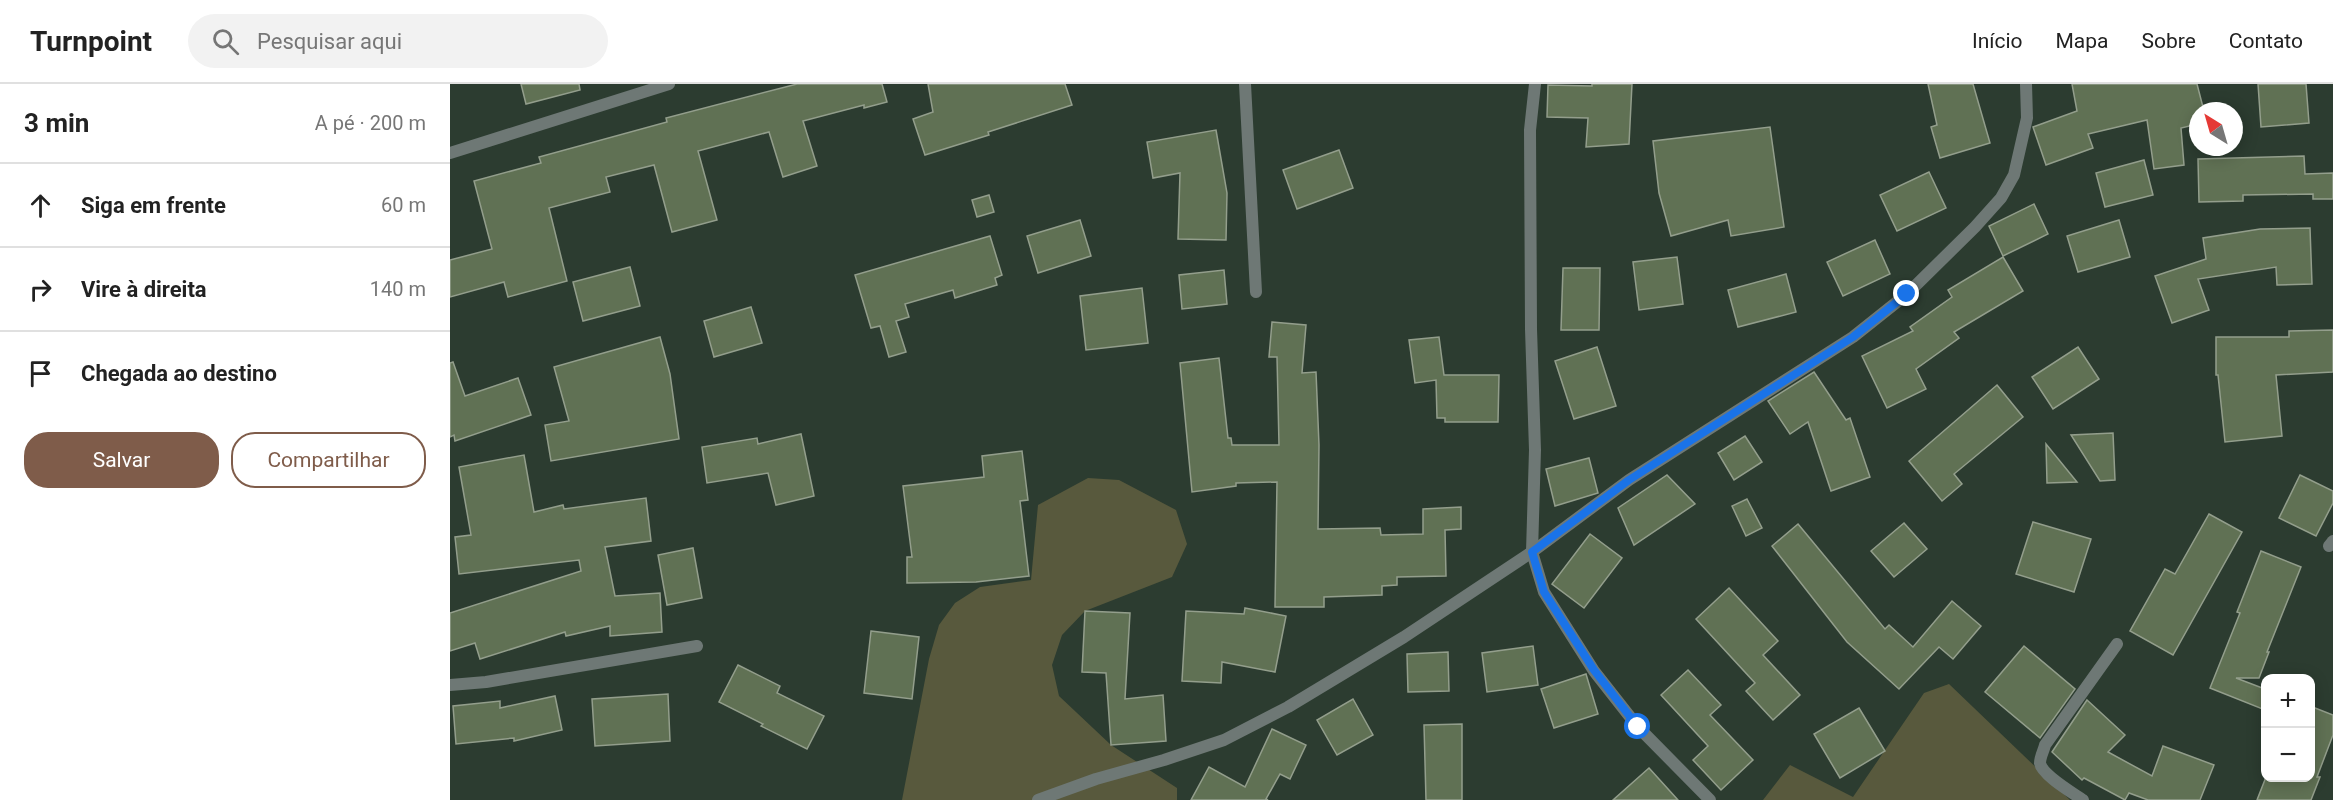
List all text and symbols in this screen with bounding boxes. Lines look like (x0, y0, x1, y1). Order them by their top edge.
search box (188, 14, 608, 68)
text: Turnpoint (30, 25, 152, 58)
icon: search (209, 25, 242, 58)
text: Pesquisar aqui (257, 29, 402, 54)
text: Início (1972, 29, 2023, 53)
text: Mapa (2056, 29, 2109, 53)
text: Sobre (2142, 29, 2196, 53)
text: Contato (2229, 29, 2303, 53)
north arrow (2189, 102, 2243, 156)
text: 3 min (24, 108, 89, 138)
text: A pé · 200 m (315, 111, 426, 135)
icon: ahead (24, 189, 57, 222)
text: Siga em frente (81, 193, 226, 218)
text: 60 m (381, 193, 426, 217)
icon: right (24, 273, 57, 306)
text: Vire à direita (81, 277, 207, 302)
text: 140 m (370, 277, 426, 301)
route end (1893, 280, 1919, 306)
icon: arrive (24, 357, 57, 390)
text: Chegada ao destino (81, 361, 277, 386)
button: Salvar (24, 432, 219, 488)
button: Compartilhar (231, 432, 426, 488)
map controls (2261, 674, 2315, 782)
button: + (2261, 674, 2315, 728)
route start (1624, 713, 1650, 739)
button: − (2261, 728, 2315, 782)

